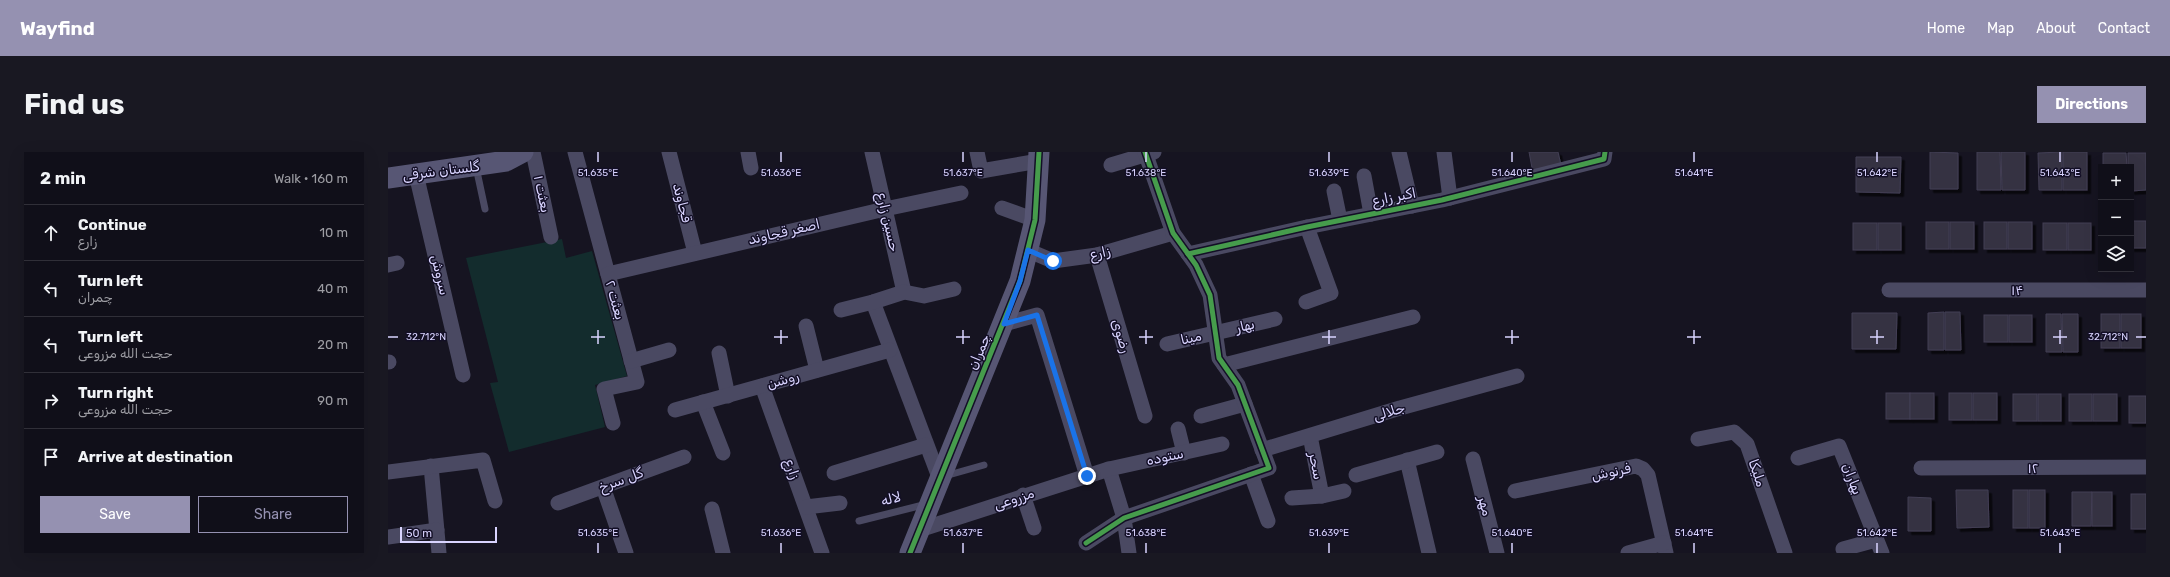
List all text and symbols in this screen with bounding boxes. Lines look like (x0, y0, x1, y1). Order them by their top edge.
text: Wayfind (20, 17, 95, 40)
text: Home (1927, 20, 1965, 37)
text: Map (1987, 20, 2014, 37)
text: About (2036, 20, 2076, 37)
text: Contact (2098, 20, 2150, 37)
button: Directions (2037, 86, 2146, 123)
text: Find us (24, 88, 124, 121)
street label: گلستان شرقی (402, 158, 481, 184)
map controls (2098, 164, 2134, 272)
button: + (2098, 164, 2134, 200)
text: 51.635°E (578, 167, 618, 179)
text: 51.636°E (761, 167, 801, 179)
text: 51.637°E (943, 167, 983, 179)
text: 51.638°E (1126, 167, 1166, 179)
text: 51.639°E (1309, 167, 1349, 179)
text: 51.640°E (1491, 167, 1533, 179)
text: 51.641°E (1675, 167, 1713, 179)
text: 51.642°E (1857, 167, 1897, 179)
text: 51.643°E (2040, 167, 2080, 179)
text: 2 min (40, 168, 86, 188)
text: Walk · 160 m (274, 171, 348, 186)
street label: بعثت ۱ (530, 174, 554, 214)
street label: قجاوند (669, 182, 695, 225)
street label: اکبر زارع (1370, 184, 1418, 212)
street label: حسین زارع (871, 191, 903, 254)
button: − (2098, 200, 2134, 236)
street label: اصغر قجاوند (746, 215, 822, 249)
text: Continue (78, 216, 147, 234)
icon: ahead (40, 222, 62, 244)
text: 10 m (319, 225, 348, 240)
text: زارع (78, 234, 97, 249)
button: layers (2098, 236, 2134, 272)
street label: زارع (1088, 242, 1113, 266)
route start (1044, 252, 1062, 270)
street label: سروش (427, 253, 453, 297)
text: Turn left (78, 272, 143, 290)
icon: left (40, 278, 62, 300)
street label: بعثت ۲ (602, 278, 628, 322)
text: 40 m (317, 281, 348, 296)
street label: ۱۴ (2011, 282, 2023, 299)
text: چمران (78, 290, 113, 305)
street label: بهار (1233, 316, 1256, 337)
street label: رضوی (1108, 317, 1134, 355)
street label: مینا (1179, 327, 1203, 349)
text: Turn left (78, 328, 143, 346)
text: 32.712°N (406, 331, 446, 343)
street label: چمران (964, 331, 994, 372)
text: 32.712°N (2088, 331, 2128, 343)
icon: left (40, 334, 62, 356)
text: 20 m (317, 337, 348, 352)
text: حجت الله مزروعی (78, 346, 173, 361)
street label: روشن (765, 367, 801, 393)
text: Turn right (78, 384, 153, 402)
icon: right (40, 390, 62, 412)
text: 90 m (317, 393, 348, 408)
street label: جلالی (1371, 399, 1407, 425)
text: حجت الله مزروعی (78, 402, 173, 417)
street label: ستوده (1145, 445, 1185, 469)
icon: arrive (40, 446, 62, 468)
text: Arrive at destination (78, 448, 233, 466)
street label: سحر (1305, 450, 1327, 481)
street label: زارع (779, 456, 803, 482)
street label: ملیکا (1744, 457, 1770, 489)
street label: فرنوش (1590, 460, 1633, 484)
street label: ۱۲ (2027, 460, 2039, 477)
street label: بهاران (1838, 461, 1866, 497)
street label: گل سرخ (596, 464, 647, 498)
route end (1078, 467, 1096, 485)
street label: مزروعی (992, 484, 1037, 514)
street label: لاله (879, 488, 903, 510)
street label: مهر (1474, 493, 1496, 518)
button: Save (40, 496, 190, 533)
button: Share (198, 496, 348, 533)
scale bar (400, 525, 497, 544)
text: 50 m (406, 527, 432, 540)
text: 51.635°E (578, 527, 618, 539)
text: 51.636°E (761, 527, 801, 539)
text: 51.637°E (943, 527, 983, 539)
text: 51.638°E (1126, 527, 1166, 539)
text: 51.639°E (1309, 527, 1349, 539)
text: 51.640°E (1491, 527, 1533, 539)
text: 51.641°E (1675, 527, 1713, 539)
text: 51.642°E (1857, 527, 1897, 539)
text: 51.643°E (2040, 527, 2080, 539)

